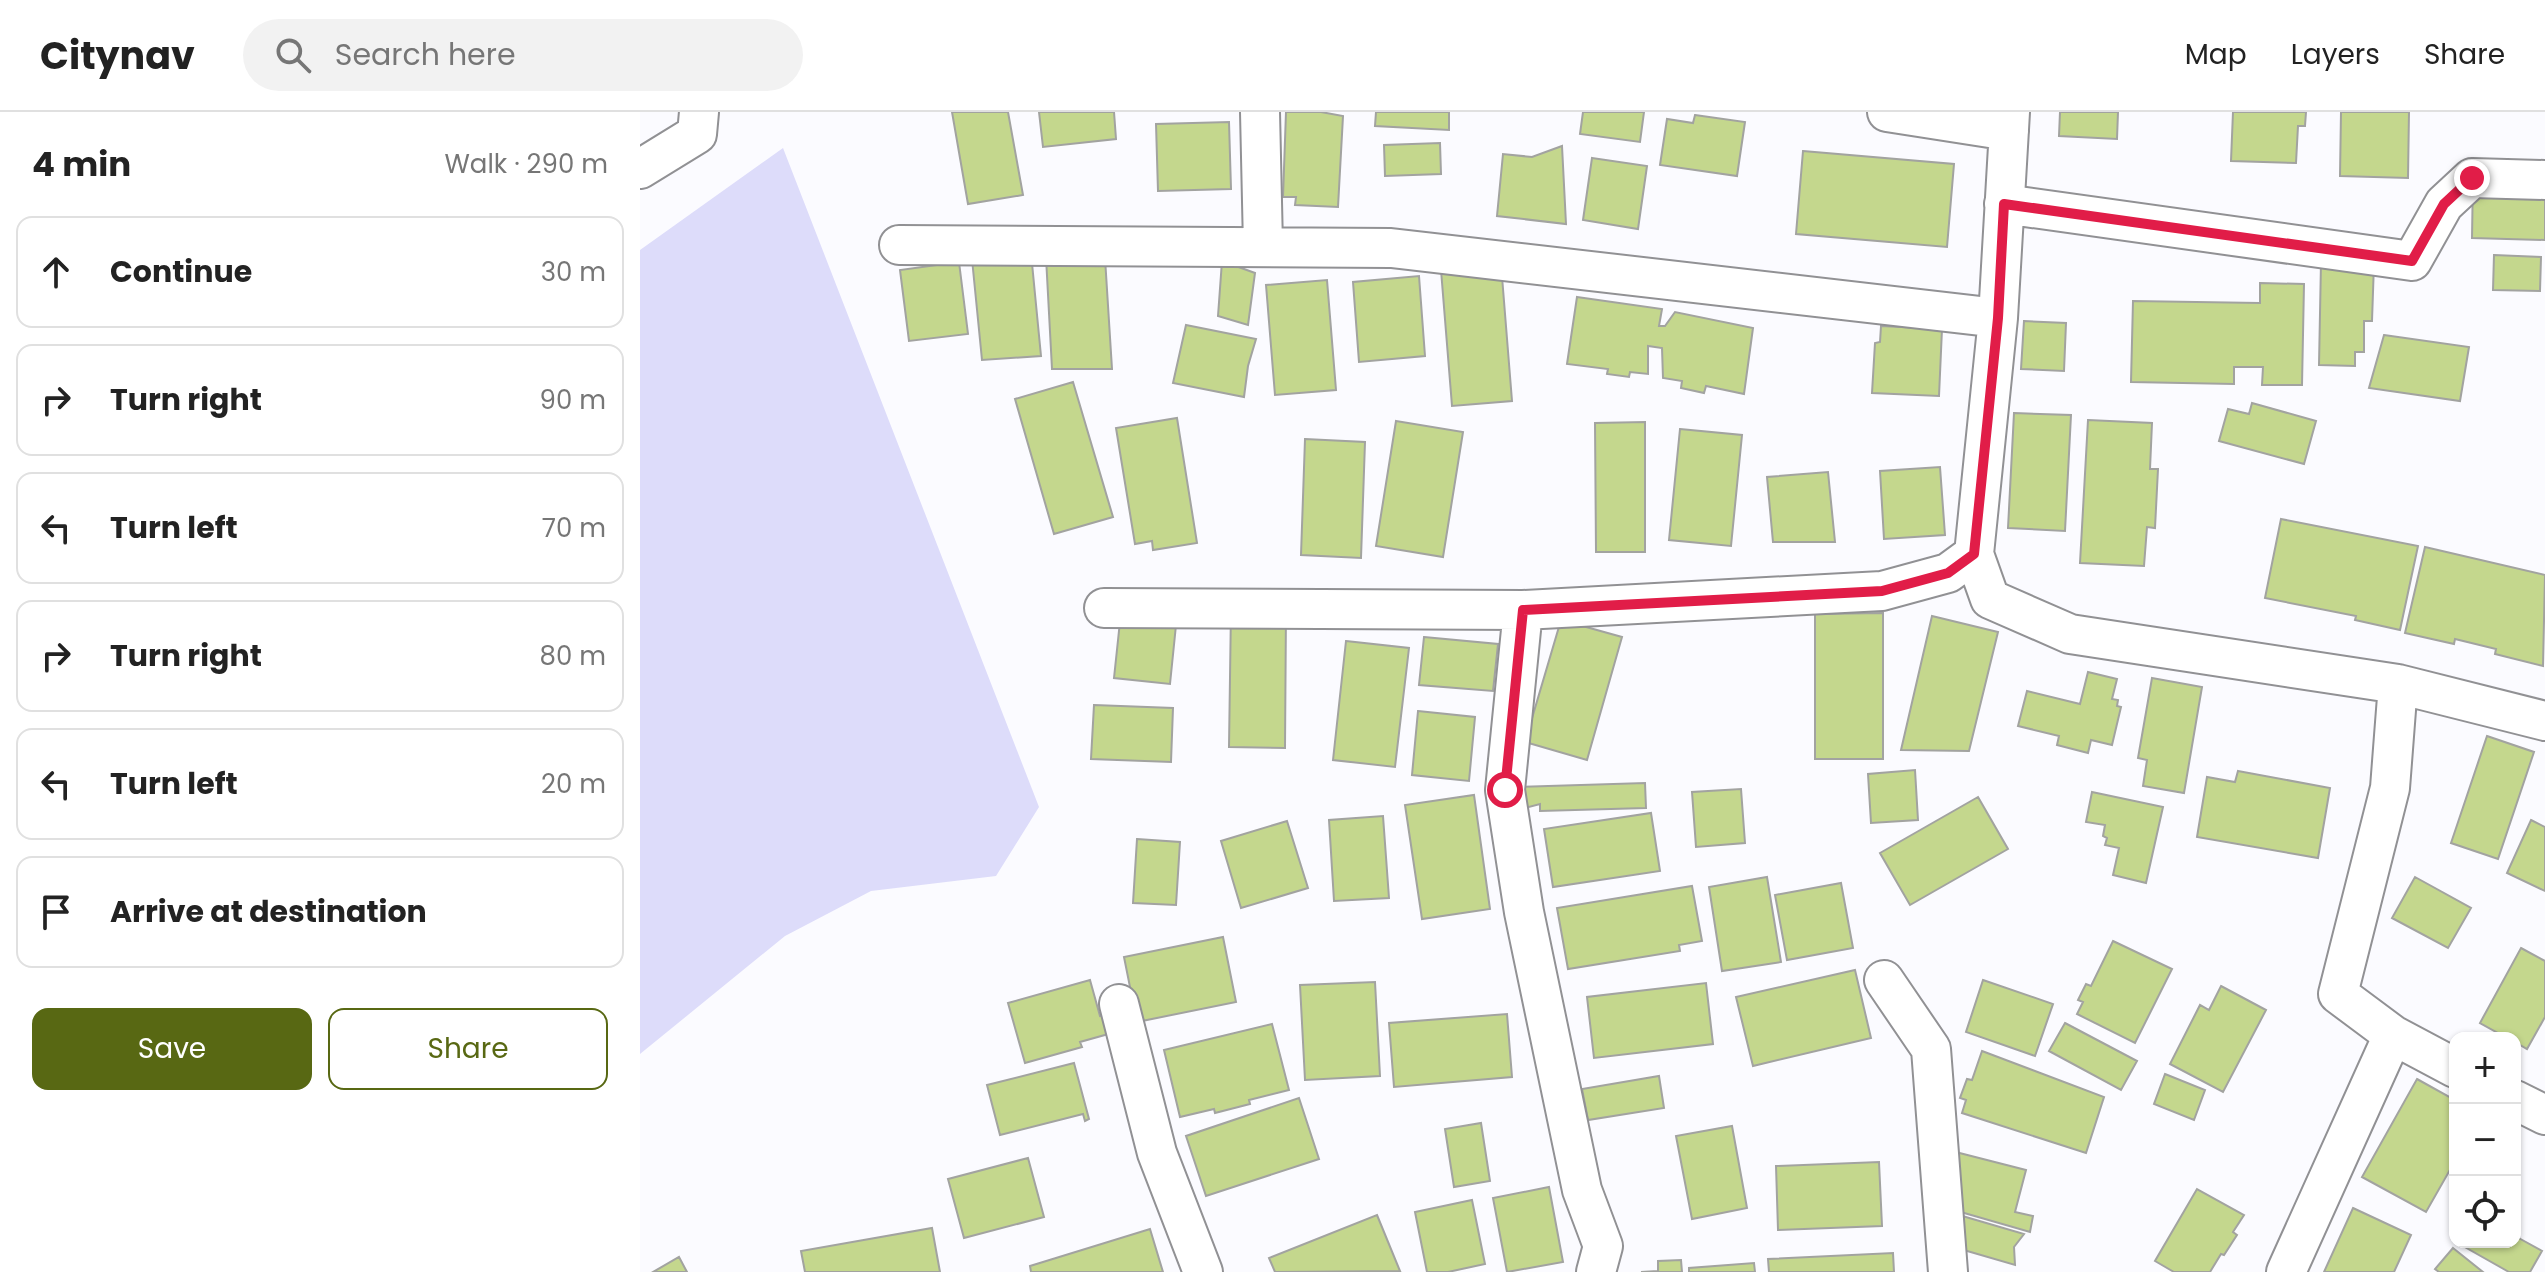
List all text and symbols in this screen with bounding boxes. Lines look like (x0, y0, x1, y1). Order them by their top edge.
search box (243, 19, 803, 91)
text: Citynav (40, 29, 195, 82)
icon: search (271, 33, 315, 77)
text: Search here (335, 33, 516, 76)
text: Map (2185, 35, 2247, 74)
text: Layers (2291, 35, 2380, 74)
text: Share (2424, 35, 2505, 74)
text: 4 min (32, 140, 131, 188)
text: Walk · 290 m (444, 146, 608, 182)
route end (2454, 160, 2490, 196)
icon: ahead (34, 250, 78, 294)
text: Continue (110, 250, 252, 293)
text: 30 m (541, 254, 606, 290)
icon: right (34, 378, 78, 422)
text: Turn right (110, 378, 262, 421)
text: 90 m (540, 382, 606, 418)
icon: left (34, 506, 78, 550)
text: Turn left (110, 506, 238, 549)
text: 70 m (542, 510, 606, 546)
icon: right (34, 634, 78, 678)
text: Turn right (110, 634, 262, 677)
text: 80 m (540, 638, 606, 674)
icon: left (34, 762, 78, 806)
text: Turn left (110, 762, 238, 805)
text: 20 m (541, 766, 606, 802)
route start (1487, 772, 1523, 808)
icon: arrive (34, 890, 78, 934)
text: Arrive at destination (110, 890, 427, 933)
button: Save (32, 1008, 312, 1090)
button: Share (328, 1008, 608, 1090)
map controls (2449, 1032, 2521, 1248)
button: + (2449, 1032, 2521, 1104)
button: − (2449, 1104, 2521, 1176)
button: locate (2449, 1176, 2521, 1248)

